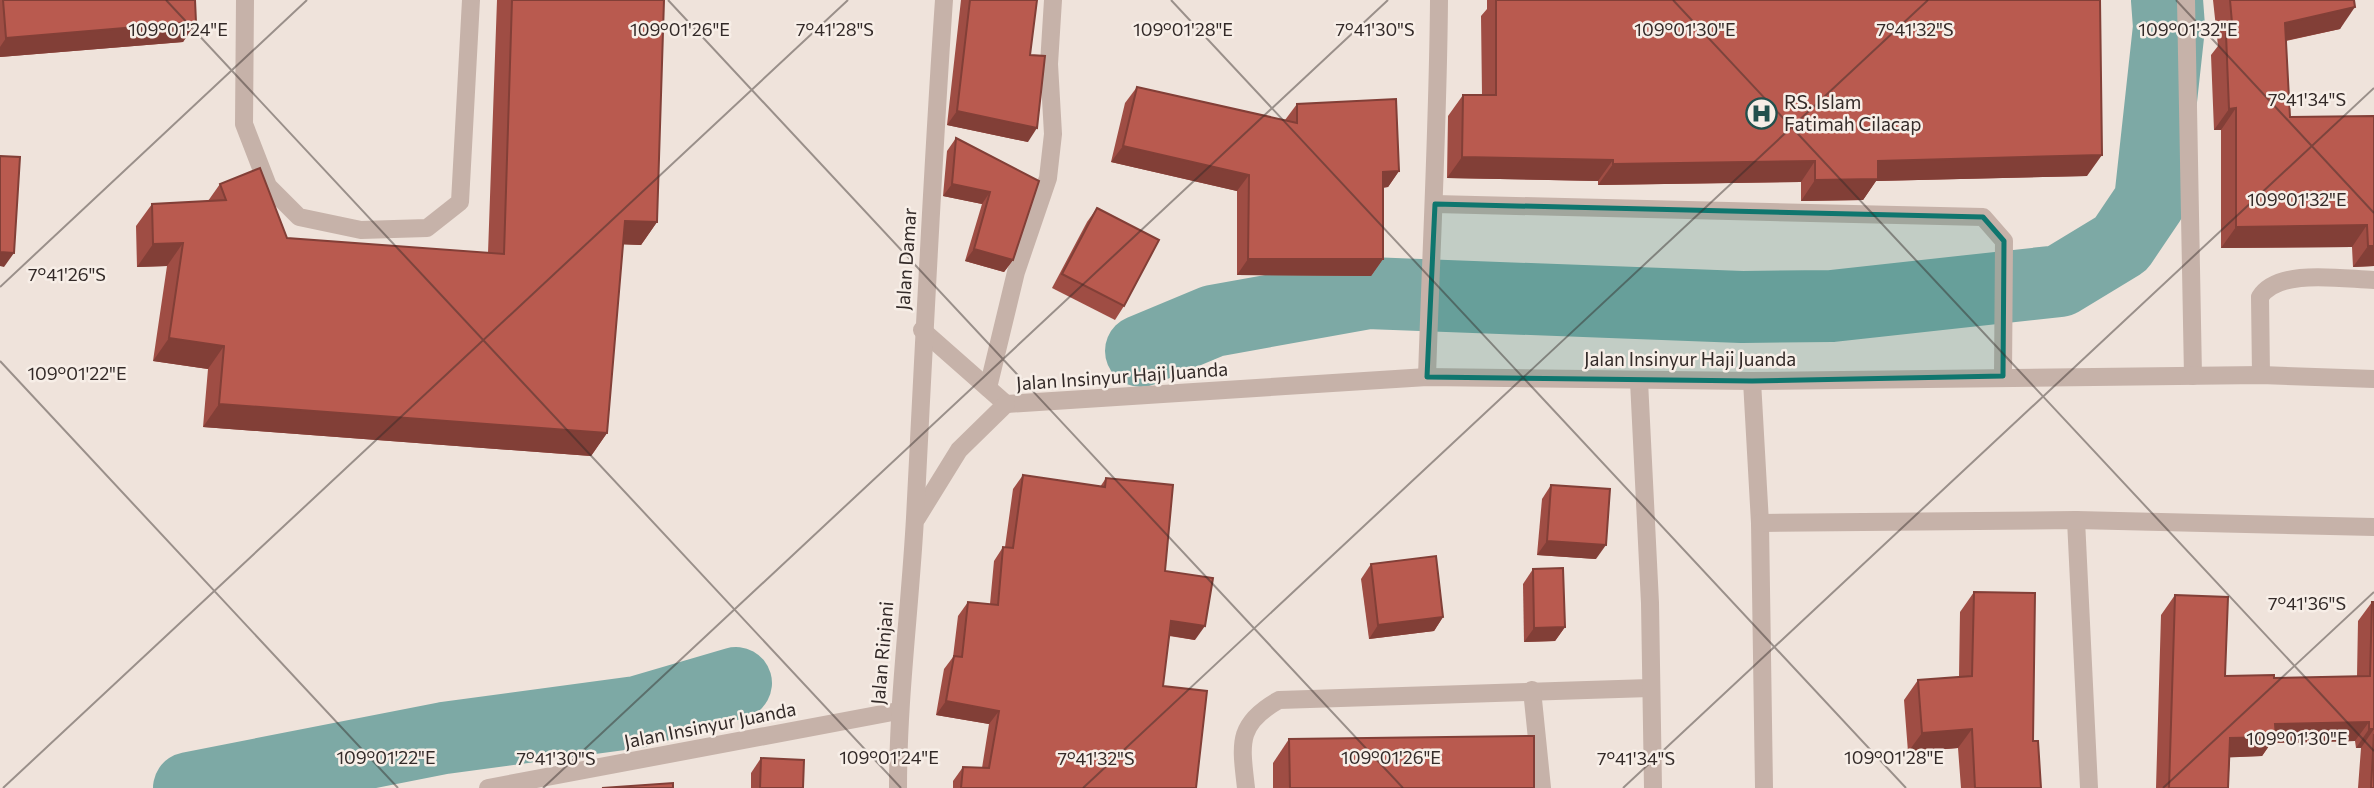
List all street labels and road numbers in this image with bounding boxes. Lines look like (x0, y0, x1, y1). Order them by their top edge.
street label: Jalan Damar (890, 206, 921, 311)
street label: Jalan Insinyur Haji Juanda (1584, 347, 1796, 370)
street label: Jalan Insinyur Haji Juanda (1015, 357, 1229, 394)
street label: Jalan Rinjani (866, 600, 897, 706)
street label: Jalan Insinyur Juanda (622, 697, 798, 752)

